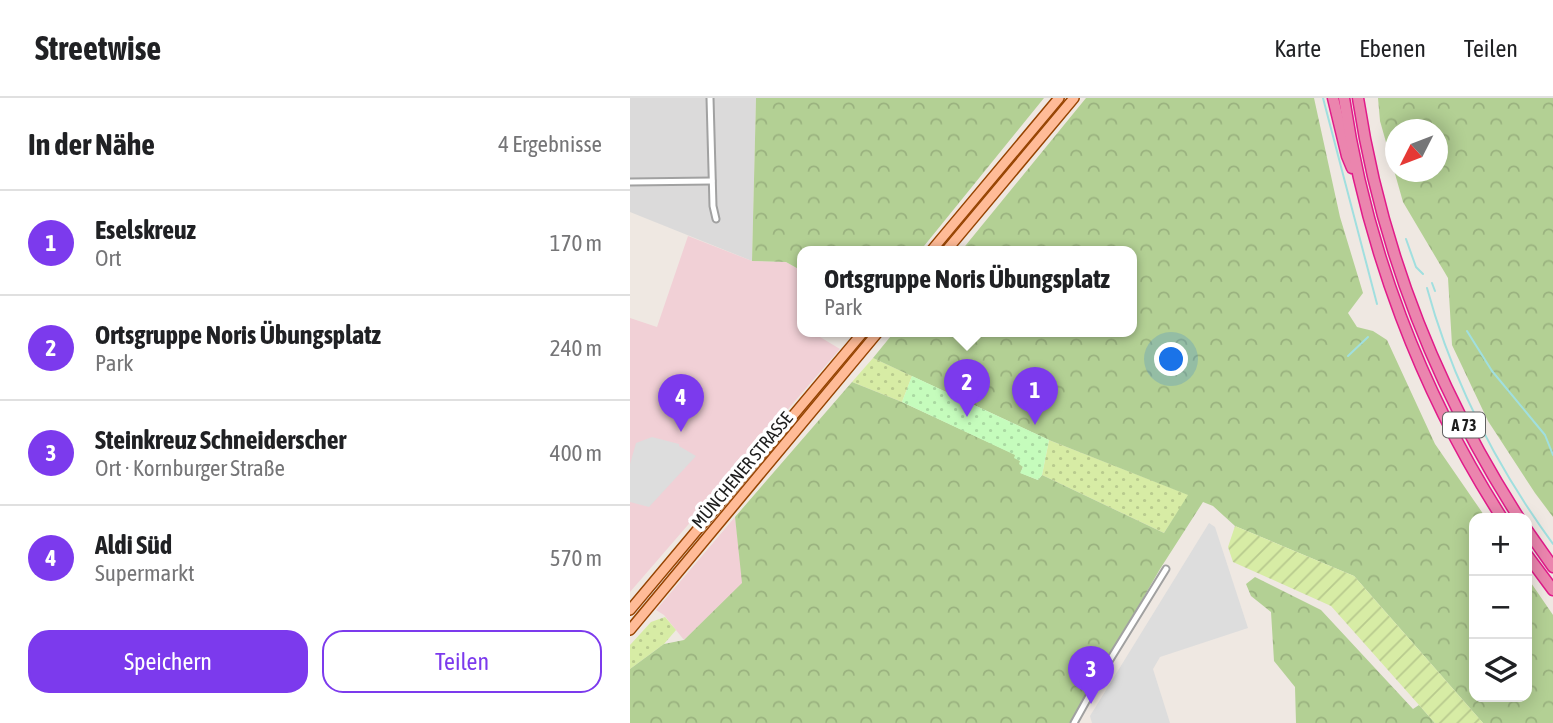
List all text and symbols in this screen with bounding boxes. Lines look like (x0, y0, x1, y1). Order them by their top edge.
text: Streetwise (35, 29, 161, 67)
text: Karte (1274, 35, 1321, 62)
text: Ebenen (1359, 35, 1426, 62)
text: Teilen (1464, 35, 1518, 62)
north arrow (1385, 119, 1448, 182)
text: In der Nähe (28, 127, 155, 161)
text: 4 Ergebnisse (498, 131, 602, 157)
text: Eselskreuz (95, 215, 196, 245)
text: 1 (46, 230, 56, 256)
text: 170 m (550, 230, 602, 256)
text: Ort (95, 245, 122, 271)
popup (797, 246, 1137, 337)
text: Ortsgruppe Noris Übungsplatz (824, 264, 1110, 294)
text: Park (824, 294, 862, 320)
text: Ortsgruppe Noris Übungsplatz (95, 320, 381, 350)
text: 2 (46, 335, 56, 361)
text: 240 m (550, 335, 602, 361)
your location (1154, 342, 1188, 376)
text: Park (95, 350, 133, 376)
pin: 2 (944, 359, 990, 417)
pin: 1 (1012, 367, 1058, 425)
pin: 4 (658, 374, 704, 432)
street label: MÜNCHENER STRASSE (687, 407, 797, 532)
road number: A 73 (1443, 412, 1485, 438)
text: Steinkreuz Schneiderscher (95, 425, 346, 455)
text: 3 (46, 440, 56, 466)
text: 400 m (550, 440, 602, 466)
text: Ort · Kornburger Straße (95, 455, 285, 481)
map controls (1469, 513, 1532, 702)
button: + (1469, 513, 1532, 576)
text: Aldi Süd (95, 530, 172, 560)
text: 4 (46, 545, 56, 571)
text: 570 m (550, 545, 602, 571)
text: Supermarkt (95, 560, 195, 586)
button: − (1469, 576, 1532, 639)
button: Speichern (28, 630, 308, 693)
button: Teilen (322, 630, 602, 693)
button: layers (1469, 639, 1532, 702)
pin: 3 (1068, 646, 1114, 704)

